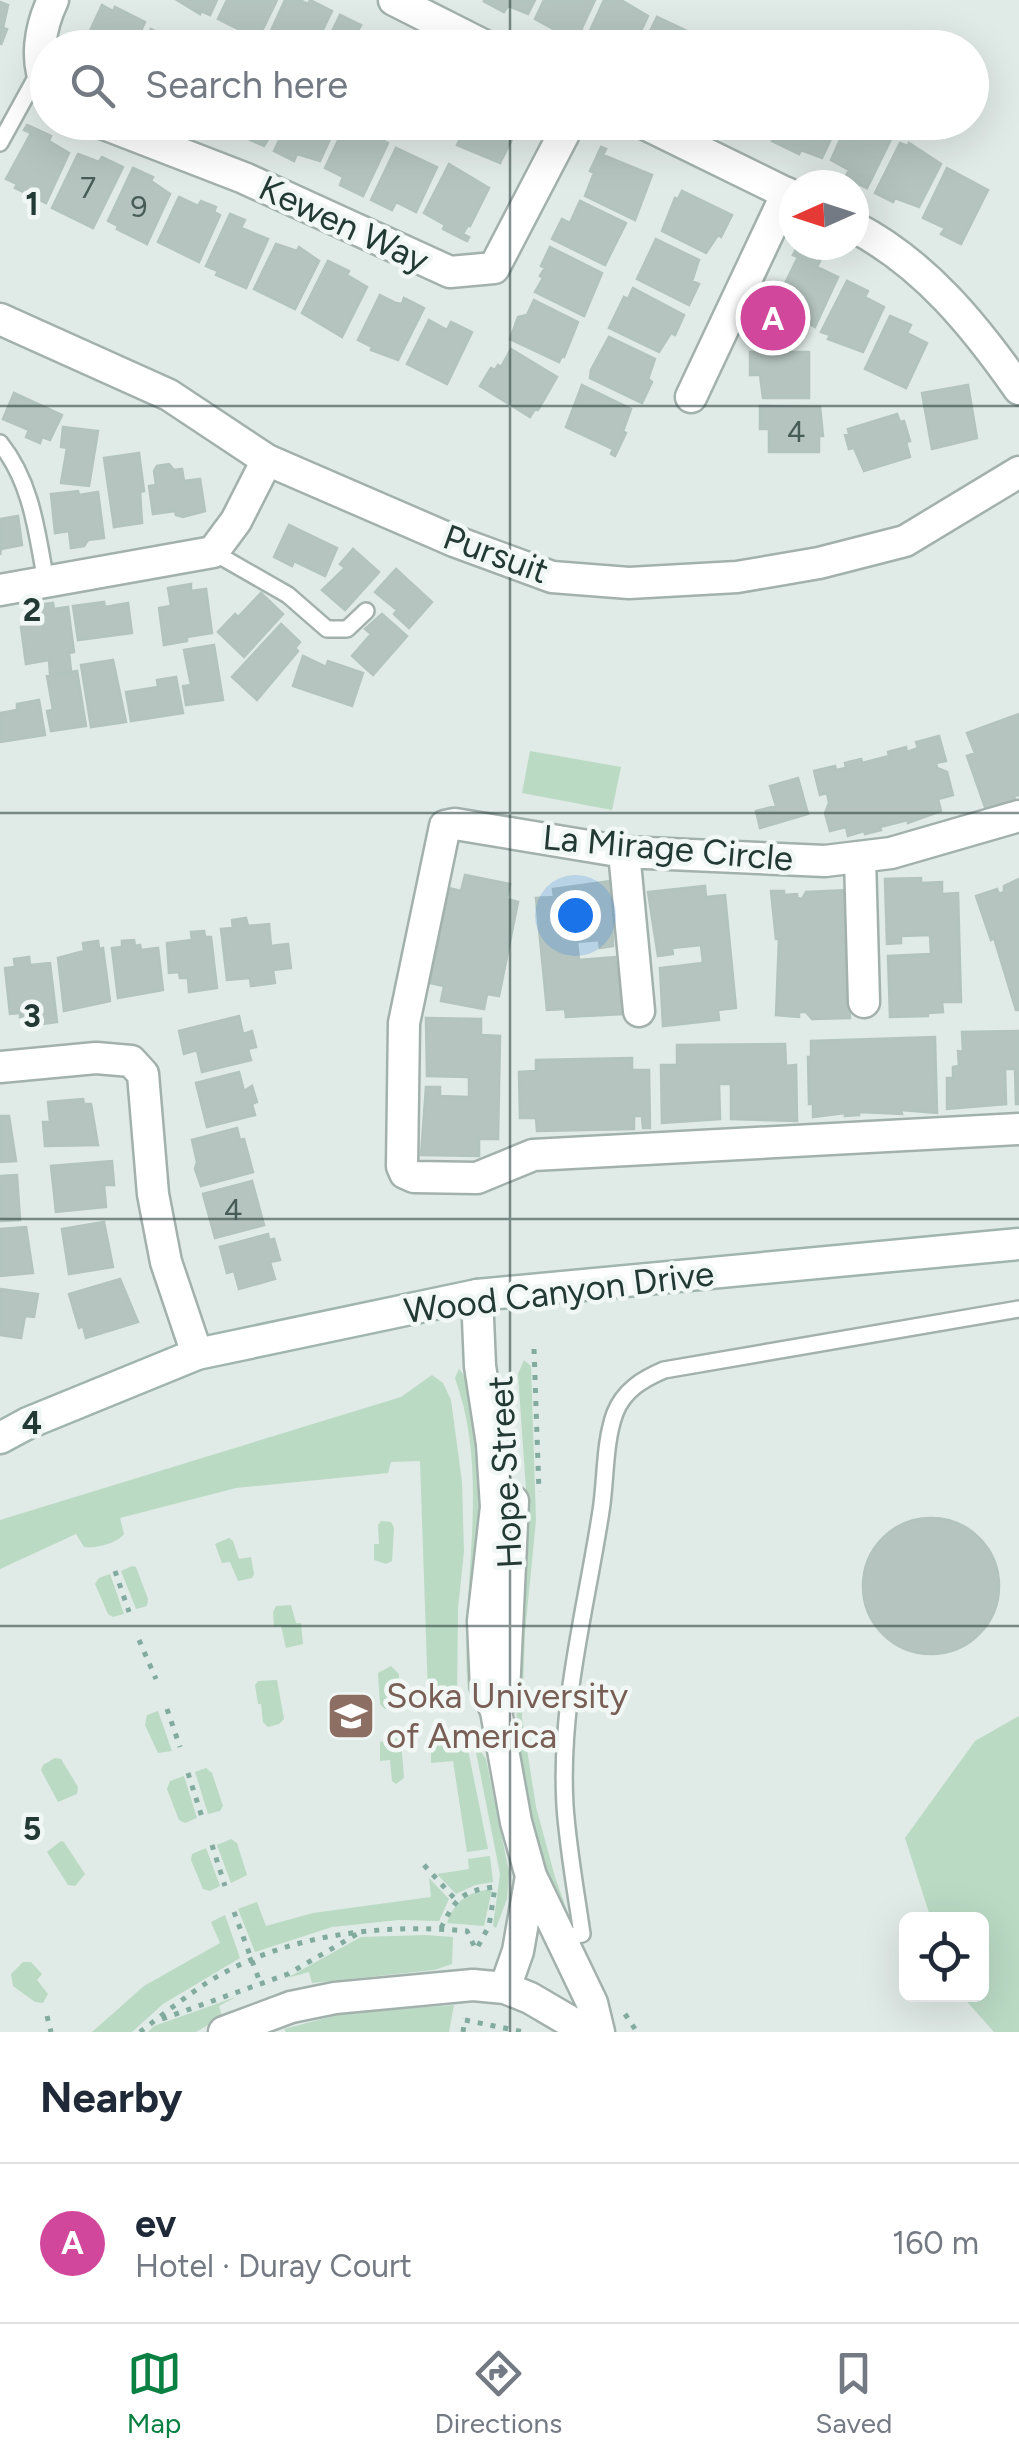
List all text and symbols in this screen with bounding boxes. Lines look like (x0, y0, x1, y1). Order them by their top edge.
search box (30, 30, 989, 140)
icon: search (65, 58, 120, 113)
text: Search here (145, 62, 348, 108)
street label: Kewen Way (253, 166, 436, 282)
house number: 7 (80, 169, 96, 206)
north arrow (779, 170, 869, 260)
text: 1 (25, 185, 39, 223)
house number: 9 (131, 188, 147, 225)
pin: A (740, 280, 806, 356)
house number: 4 (787, 413, 805, 450)
street label: Pursuit (438, 516, 554, 592)
text: 2 (23, 591, 41, 629)
street label: La Mirage Circle (541, 816, 795, 880)
your location (550, 890, 601, 941)
text: 3 (23, 997, 41, 1035)
house number: 4 (224, 1191, 242, 1228)
street label: Wood Canyon Drive (402, 1252, 716, 1332)
street label: Hope Street (479, 1375, 531, 1569)
text: 4 (22, 1404, 42, 1442)
place label: Soka University of America (386, 1675, 629, 1757)
school or university icon: Soka University of America (325, 1690, 377, 1742)
text: 5 (23, 1810, 41, 1848)
map controls (899, 1912, 989, 2002)
button: locate (899, 1912, 989, 2002)
text: Nearby (40, 2072, 182, 2123)
text: ev (135, 2201, 176, 2247)
text: A (61, 2224, 84, 2262)
text: 160 m (892, 2224, 979, 2262)
text: Hotel · Duray Court (135, 2247, 412, 2285)
tab: Map (127, 2346, 182, 2440)
tab: Directions (435, 2346, 562, 2440)
tab: Saved (815, 2346, 892, 2440)

